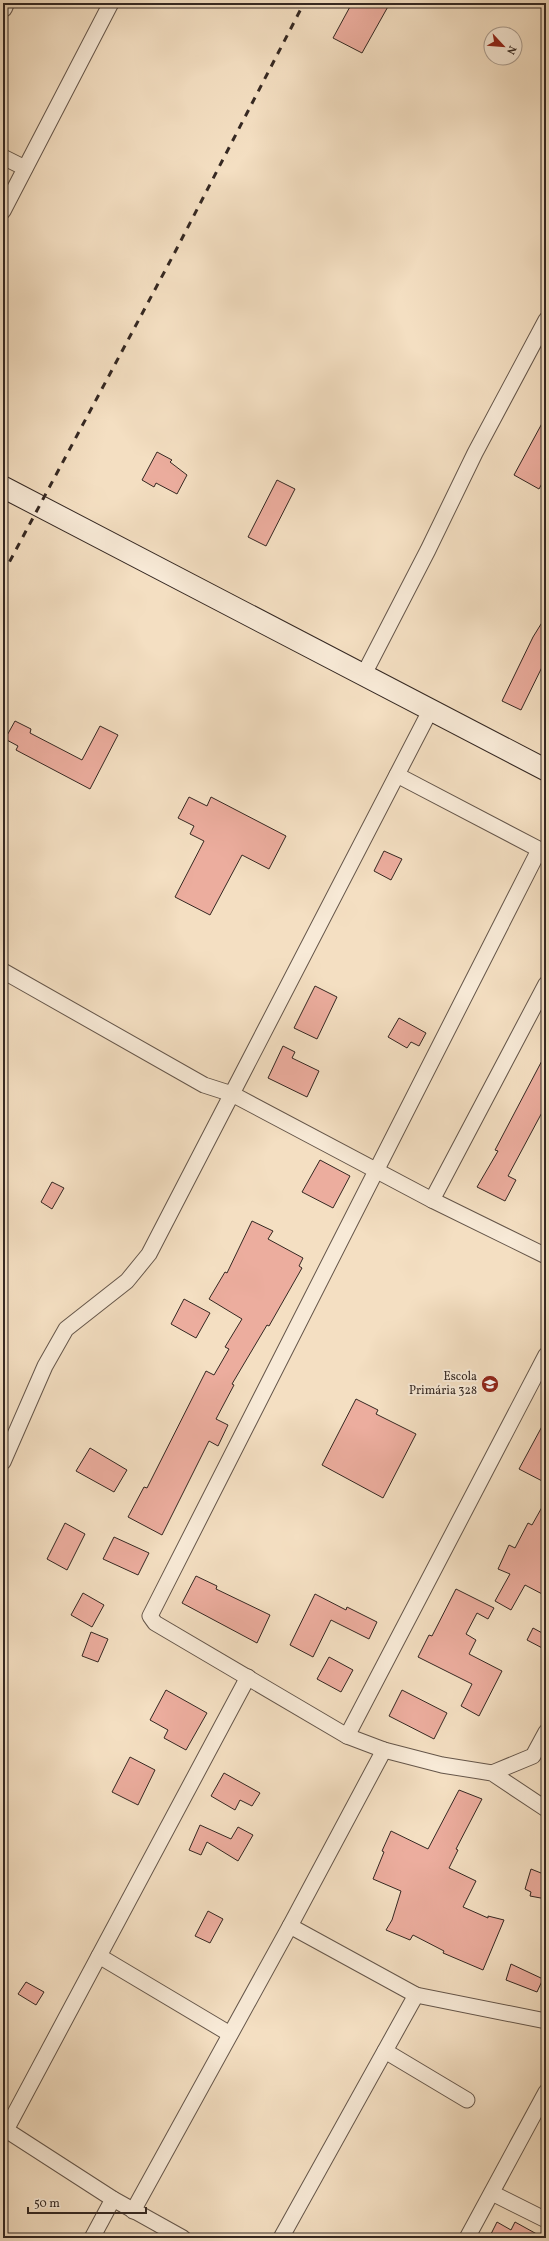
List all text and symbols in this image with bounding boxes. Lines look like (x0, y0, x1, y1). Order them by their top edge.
north arrow (483, 26, 523, 66)
text: N (502, 43, 519, 57)
place label: Escola Primária 328 (409, 1369, 477, 1399)
school or university icon: Escola Primária 328 (480, 1374, 500, 1394)
scale bar (28, 2189, 146, 2215)
text: 50 m (34, 2196, 60, 2212)

